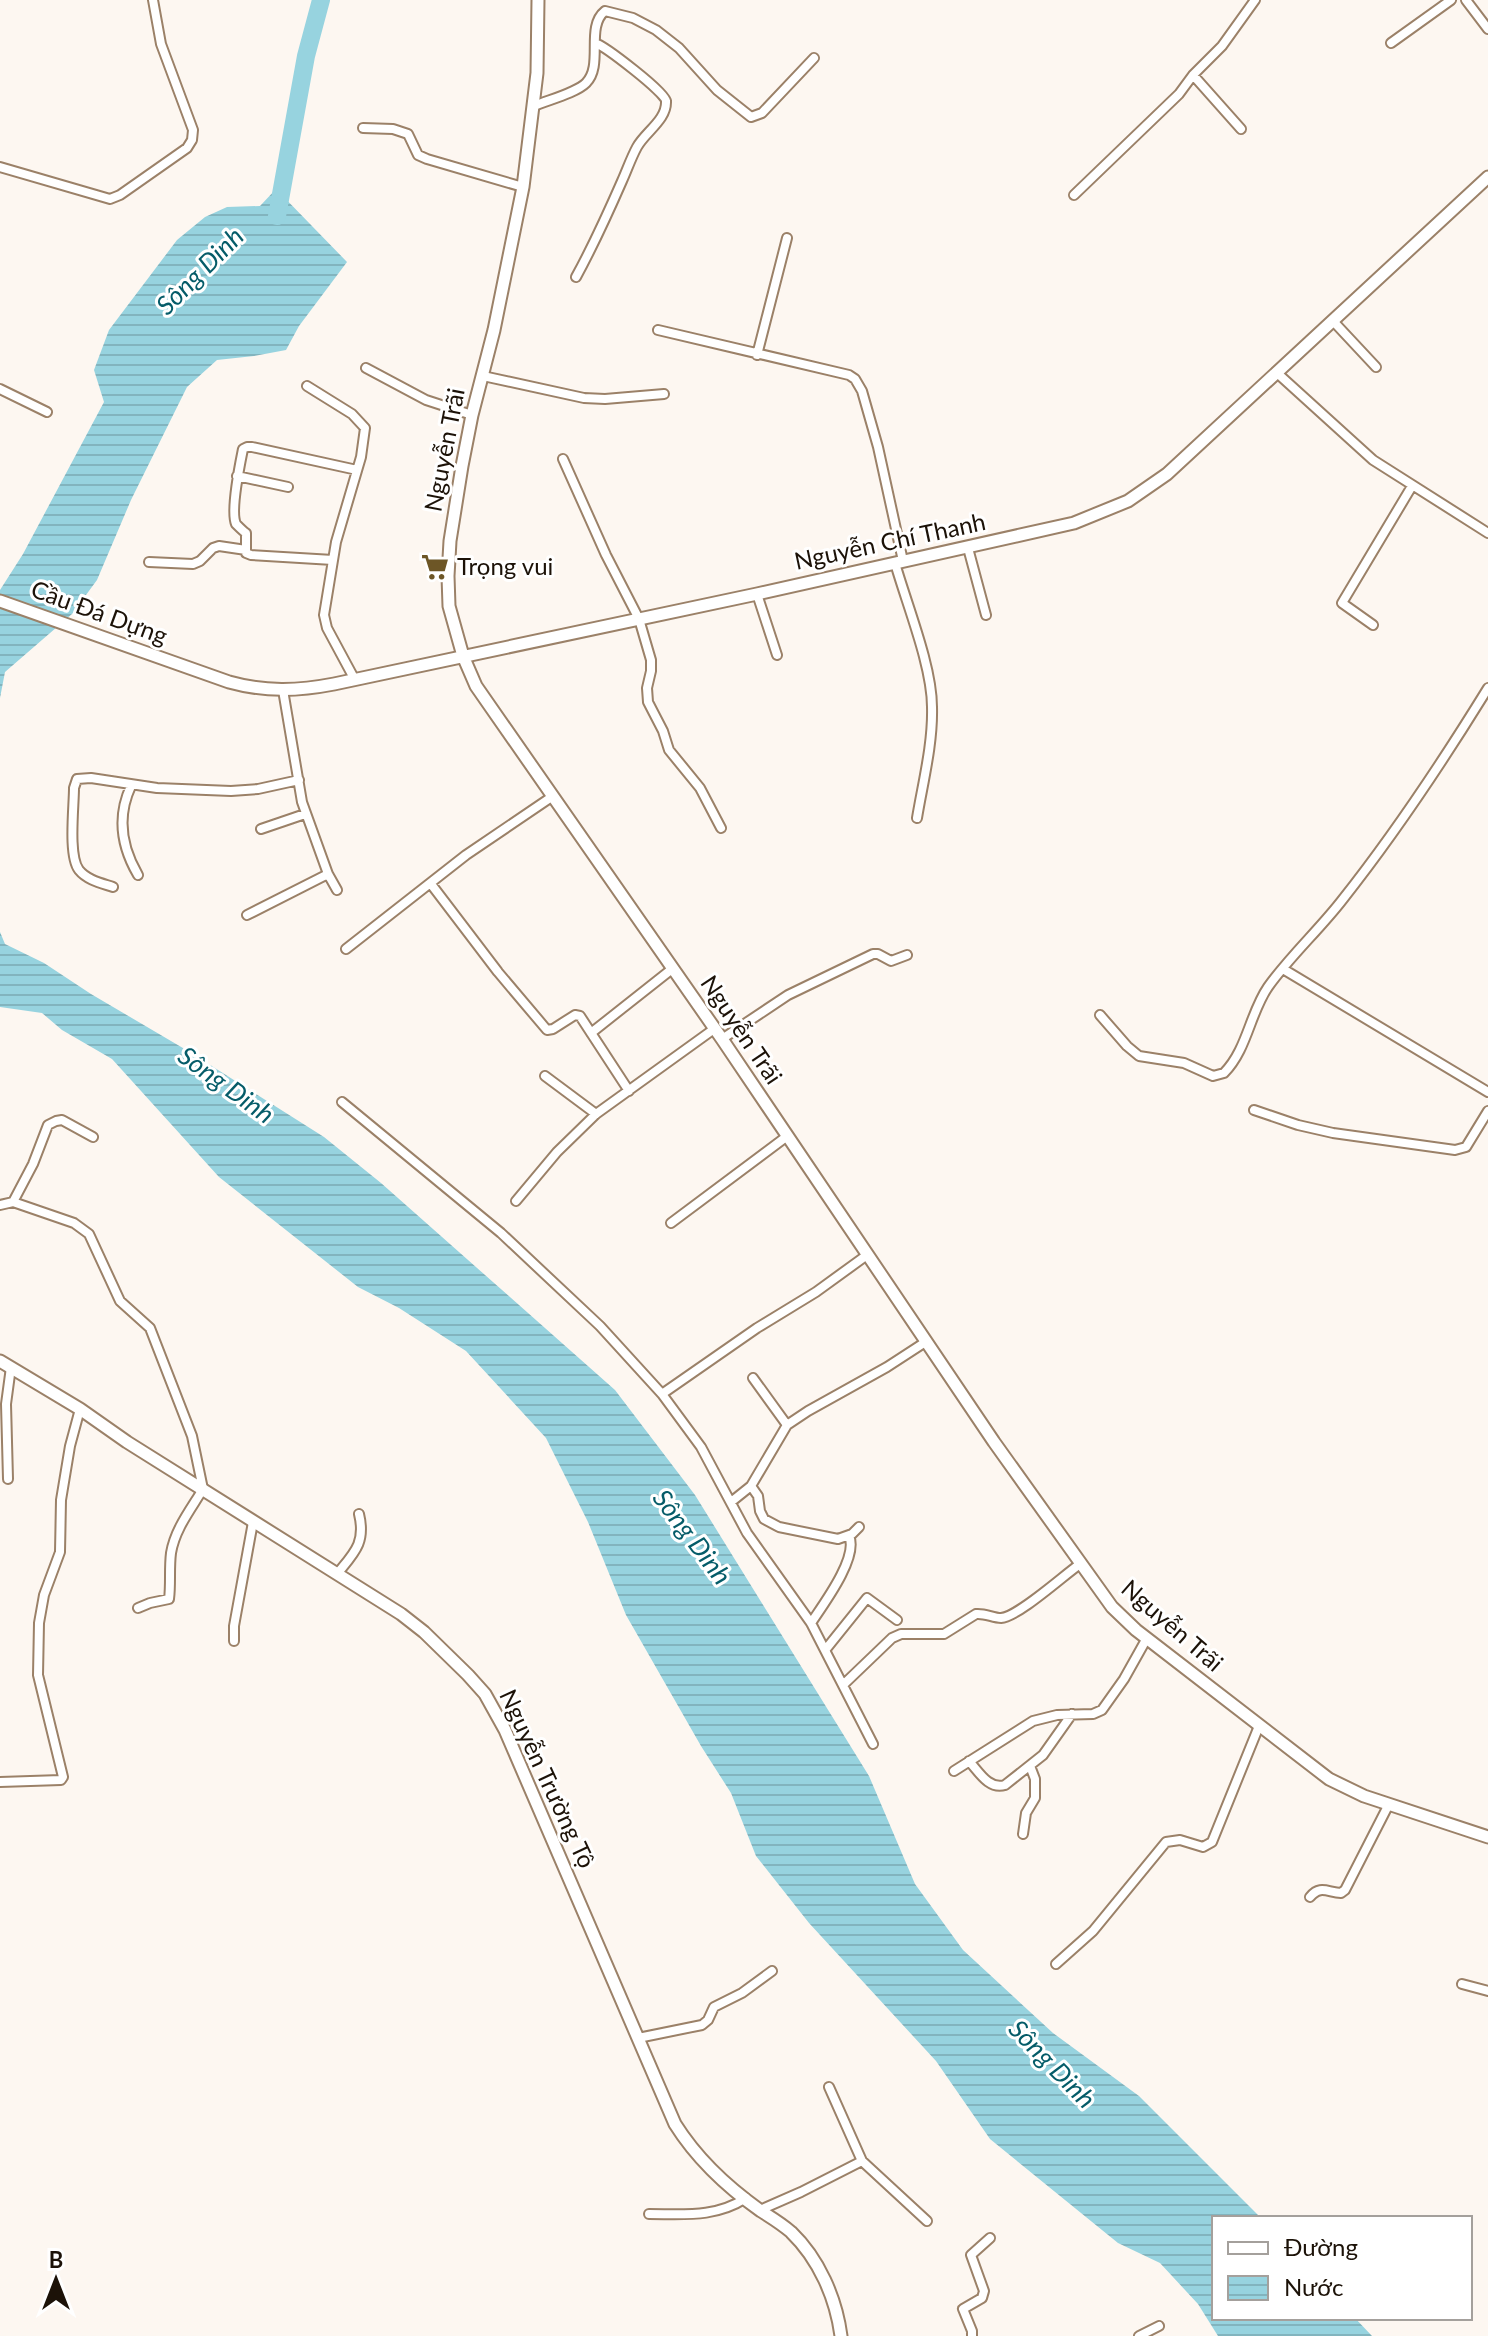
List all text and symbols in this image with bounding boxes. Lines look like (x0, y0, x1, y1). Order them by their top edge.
water label: Sông Dinh (149, 220, 250, 321)
street label: Nguyễn Trãi (417, 386, 470, 514)
street label: Nguyễn Chí Thanh (791, 506, 988, 575)
place label: Trọng vui (457, 551, 553, 580)
supermarket icon: Trọng vui (420, 552, 450, 582)
street label: Cầu Đá Dựng (27, 574, 172, 650)
street label: Nguyễn Trãi (695, 969, 789, 1089)
water label: Sông Dinh (172, 1039, 281, 1130)
water label: Sông Dinh (647, 1483, 739, 1590)
street label: Nguyễn Trãi (1116, 1573, 1230, 1677)
street label: Nguyễn Trường Tộ (494, 1684, 602, 1872)
water label: Sông Dinh (1003, 2012, 1103, 2114)
legend (1212, 2216, 1472, 2320)
text: Đường (1284, 2232, 1358, 2261)
north arrow (16, 2240, 96, 2320)
text: B (49, 2246, 63, 2273)
text: Nước (1284, 2272, 1343, 2301)

